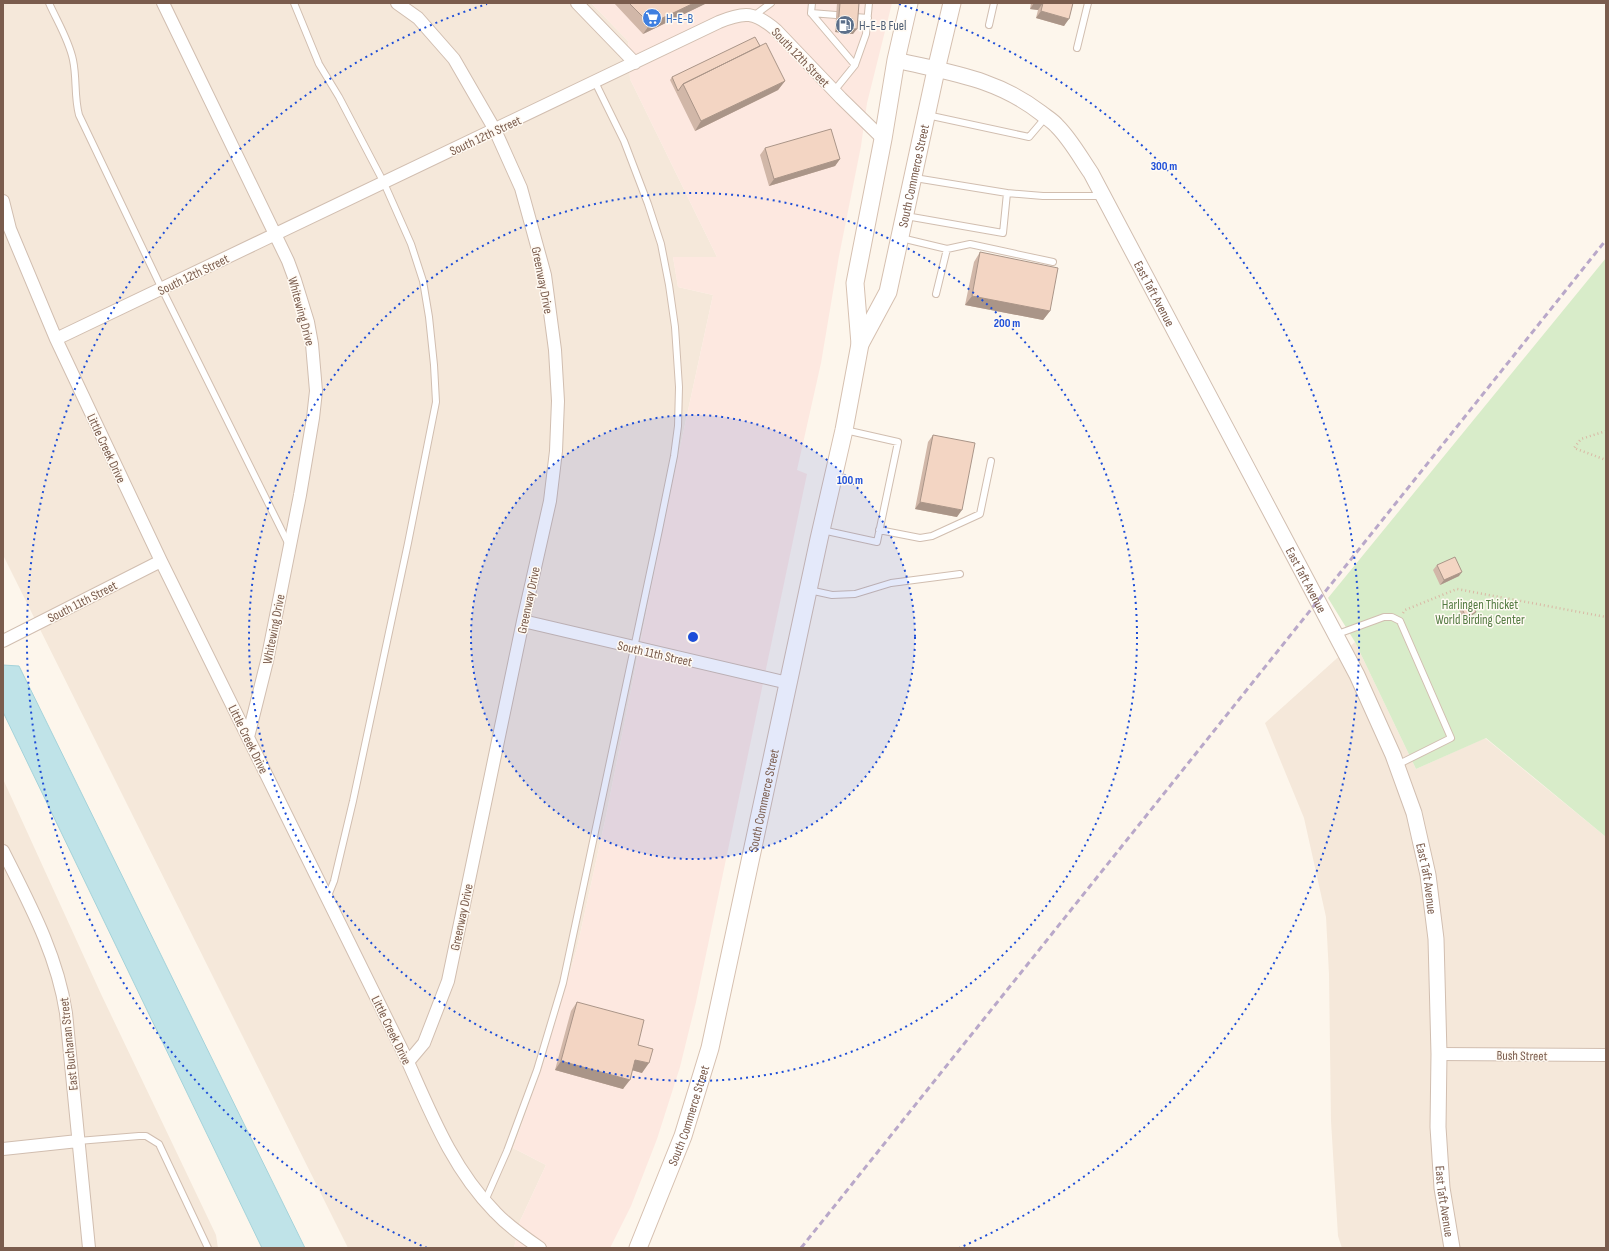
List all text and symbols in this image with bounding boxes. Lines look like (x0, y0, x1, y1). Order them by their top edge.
supermarket icon: H-E-B (641, 7, 663, 29)
place label: H-E-B (666, 11, 694, 27)
fuel station icon: H-E-B Fuel (834, 14, 856, 36)
place label: H-E-B Fuel (859, 18, 906, 34)
street label: South 12th Street (768, 24, 833, 91)
street label: South 12th Street (447, 112, 524, 159)
street label: South Commerce Street (895, 123, 933, 229)
text: 300 m (1151, 159, 1177, 174)
street label: Greenway Drive (528, 245, 556, 315)
street label: South 12th Street (155, 251, 232, 299)
street label: East Taft Avenue (1130, 258, 1178, 330)
street label: Whitewing Drive (284, 275, 318, 347)
text: 200 m (994, 316, 1020, 331)
street label: Little Creek Drive (83, 411, 129, 486)
text: 100 m (837, 473, 863, 488)
street label: East Taft Avenue (1282, 545, 1330, 616)
street label: Greenway Drive (514, 565, 544, 635)
street label: South 11th Street (45, 577, 120, 626)
street label: Whitewing Drive (259, 593, 289, 665)
park label: Harlingen Thicket World Birding Center (1435, 597, 1525, 628)
centre of rings (686, 630, 700, 644)
street label: South 11th Street (616, 638, 694, 670)
street label: Little Creek Drive (225, 702, 272, 777)
street label: South Commerce Street (745, 747, 783, 854)
street label: East Taft Avenue (1412, 842, 1440, 915)
street label: Greenway Drive (447, 882, 477, 952)
street label: Little Creek Drive (368, 993, 415, 1068)
street label: East Buchanan Street (56, 997, 82, 1091)
street label: Bush Street (1496, 1048, 1548, 1064)
street label: South Commerce Street (665, 1063, 713, 1168)
street label: East Taft Avenue (1432, 1165, 1457, 1238)

